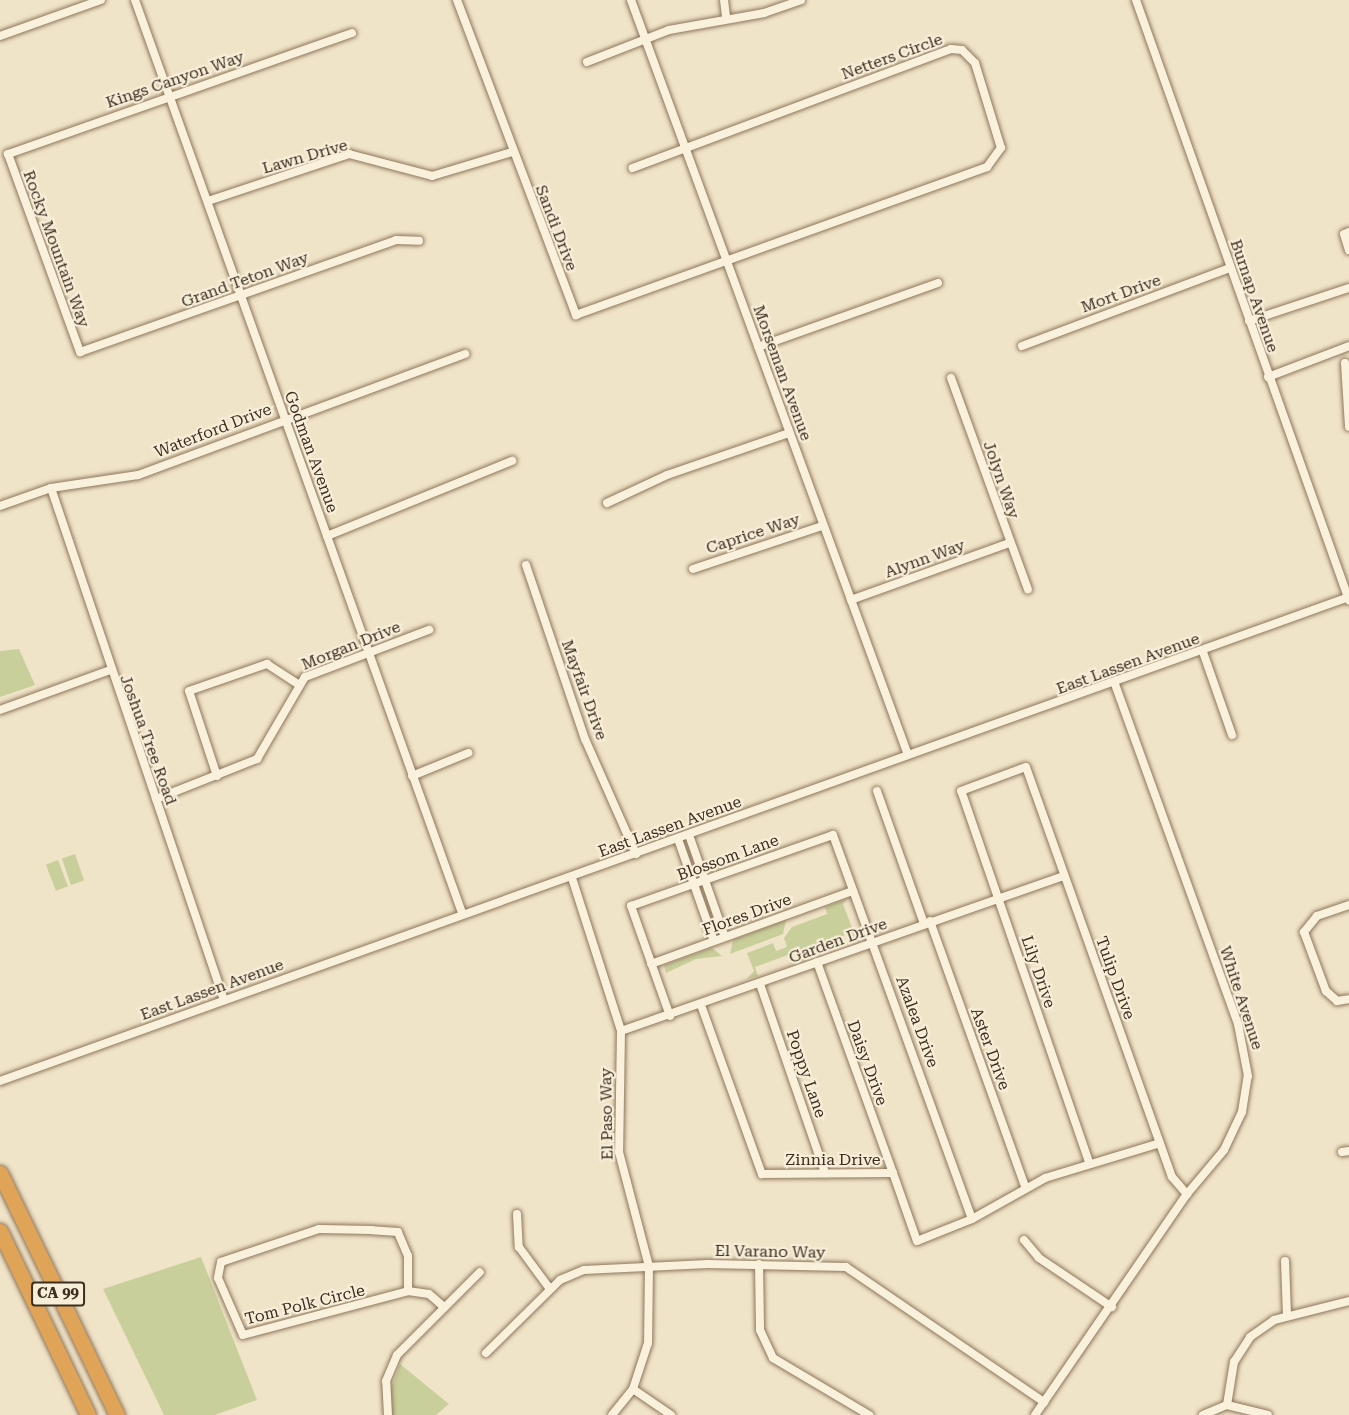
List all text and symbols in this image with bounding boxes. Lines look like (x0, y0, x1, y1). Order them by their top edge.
street label: Netters Circle (839, 30, 945, 84)
street label: Kings Canyon Way (103, 47, 247, 113)
street label: Lawn Drive (260, 136, 350, 178)
street label: Rocky Mountain Way (19, 168, 93, 330)
street label: Sandi Drive (531, 182, 581, 274)
street label: Burnap Avenue (1226, 237, 1282, 355)
street label: Grand Teton Way (179, 248, 311, 312)
street label: Mort Drive (1078, 271, 1164, 317)
street label: Morseman Avenue (749, 303, 815, 443)
street label: Godman Avenue (280, 389, 342, 515)
street label: Waterford Drive (152, 400, 274, 462)
street label: Jolyn Way (979, 439, 1023, 521)
street label: Caprice Way (704, 510, 802, 558)
street label: Alynn Way (882, 536, 968, 582)
street label: Morgan Drive (299, 617, 403, 675)
street label: East Lassen Avenue (1054, 629, 1202, 699)
street label: Mayfair Drive (557, 637, 611, 743)
street label: Joshua Tree Road (116, 672, 180, 808)
street label: East Lassen Avenue (596, 792, 744, 862)
street label: Blossom Lane (675, 831, 781, 885)
street label: Flores Drive (700, 890, 794, 940)
street label: Garden Drive (786, 914, 890, 968)
street label: Lily Drive (1017, 933, 1059, 1011)
street label: Tulip Drive (1091, 934, 1139, 1022)
street label: White Avenue (1215, 944, 1267, 1052)
street label: East Lassen Avenue (138, 955, 286, 1025)
street label: Azalea Drive (892, 974, 942, 1070)
street label: Aster Drive (966, 1005, 1014, 1093)
street label: Daisy Drive (843, 1018, 891, 1108)
street label: Poppy Lane (782, 1028, 830, 1120)
street label: El Paso Way (597, 1068, 617, 1160)
street label: Zinnia Drive (785, 1150, 881, 1170)
street label: El Varano Way (715, 1241, 825, 1263)
street label: Tom Polk Circle (243, 1281, 367, 1329)
road number: CA 99 (31, 1282, 85, 1306)

